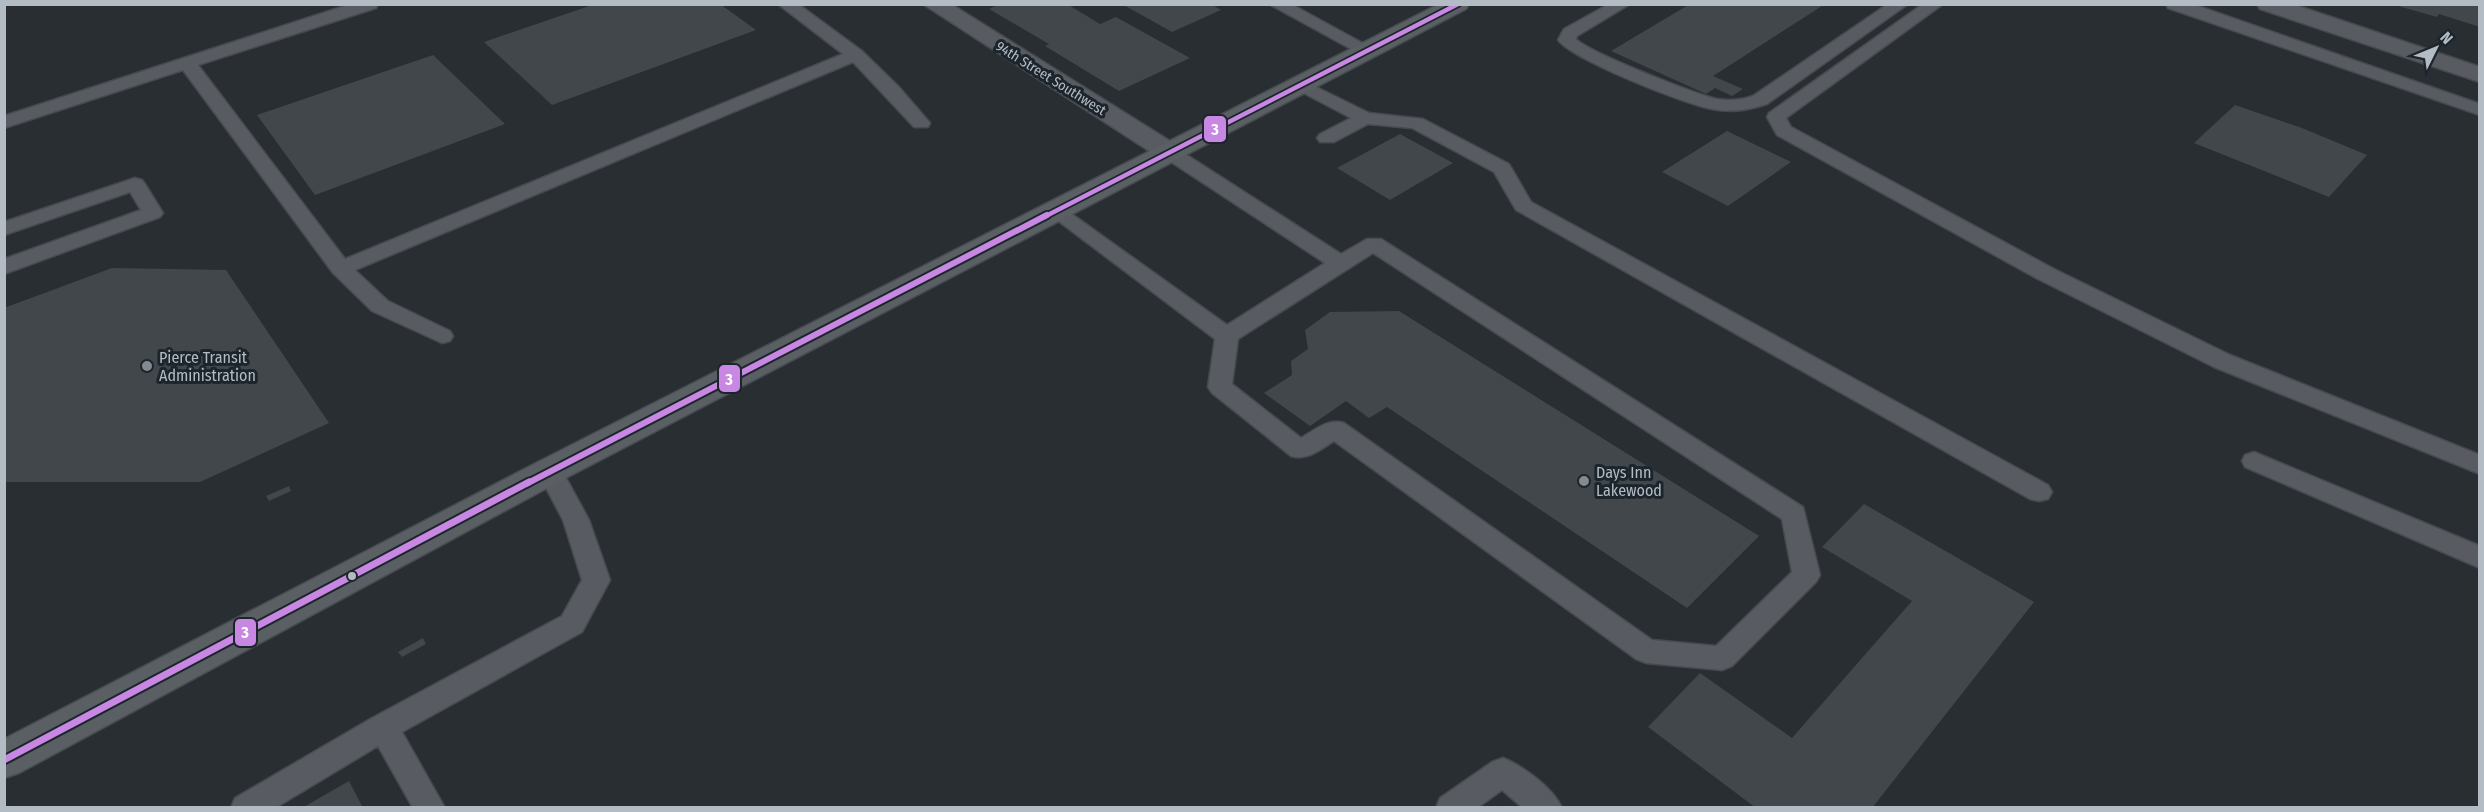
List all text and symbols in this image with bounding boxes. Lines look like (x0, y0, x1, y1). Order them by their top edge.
north arrow (2406, 18, 2466, 78)
text: N (2436, 28, 2457, 48)
street label: 94th Street Southwest (993, 38, 1109, 119)
line badge: 3 (1203, 115, 1227, 143)
text: 3 (1210, 120, 1219, 139)
place label: Pierce Transit Administration (159, 348, 256, 385)
marker: Pierce Transit Administration (140, 359, 154, 373)
line badge: 3 (718, 364, 741, 393)
text: 3 (724, 370, 733, 389)
place label: Days Inn Lakewood (1596, 463, 1662, 500)
marker: Days Inn Lakewood (1577, 474, 1591, 488)
unlabelled marker (346, 570, 358, 582)
line badge: 3 (234, 618, 257, 647)
text: 3 (240, 623, 249, 642)

